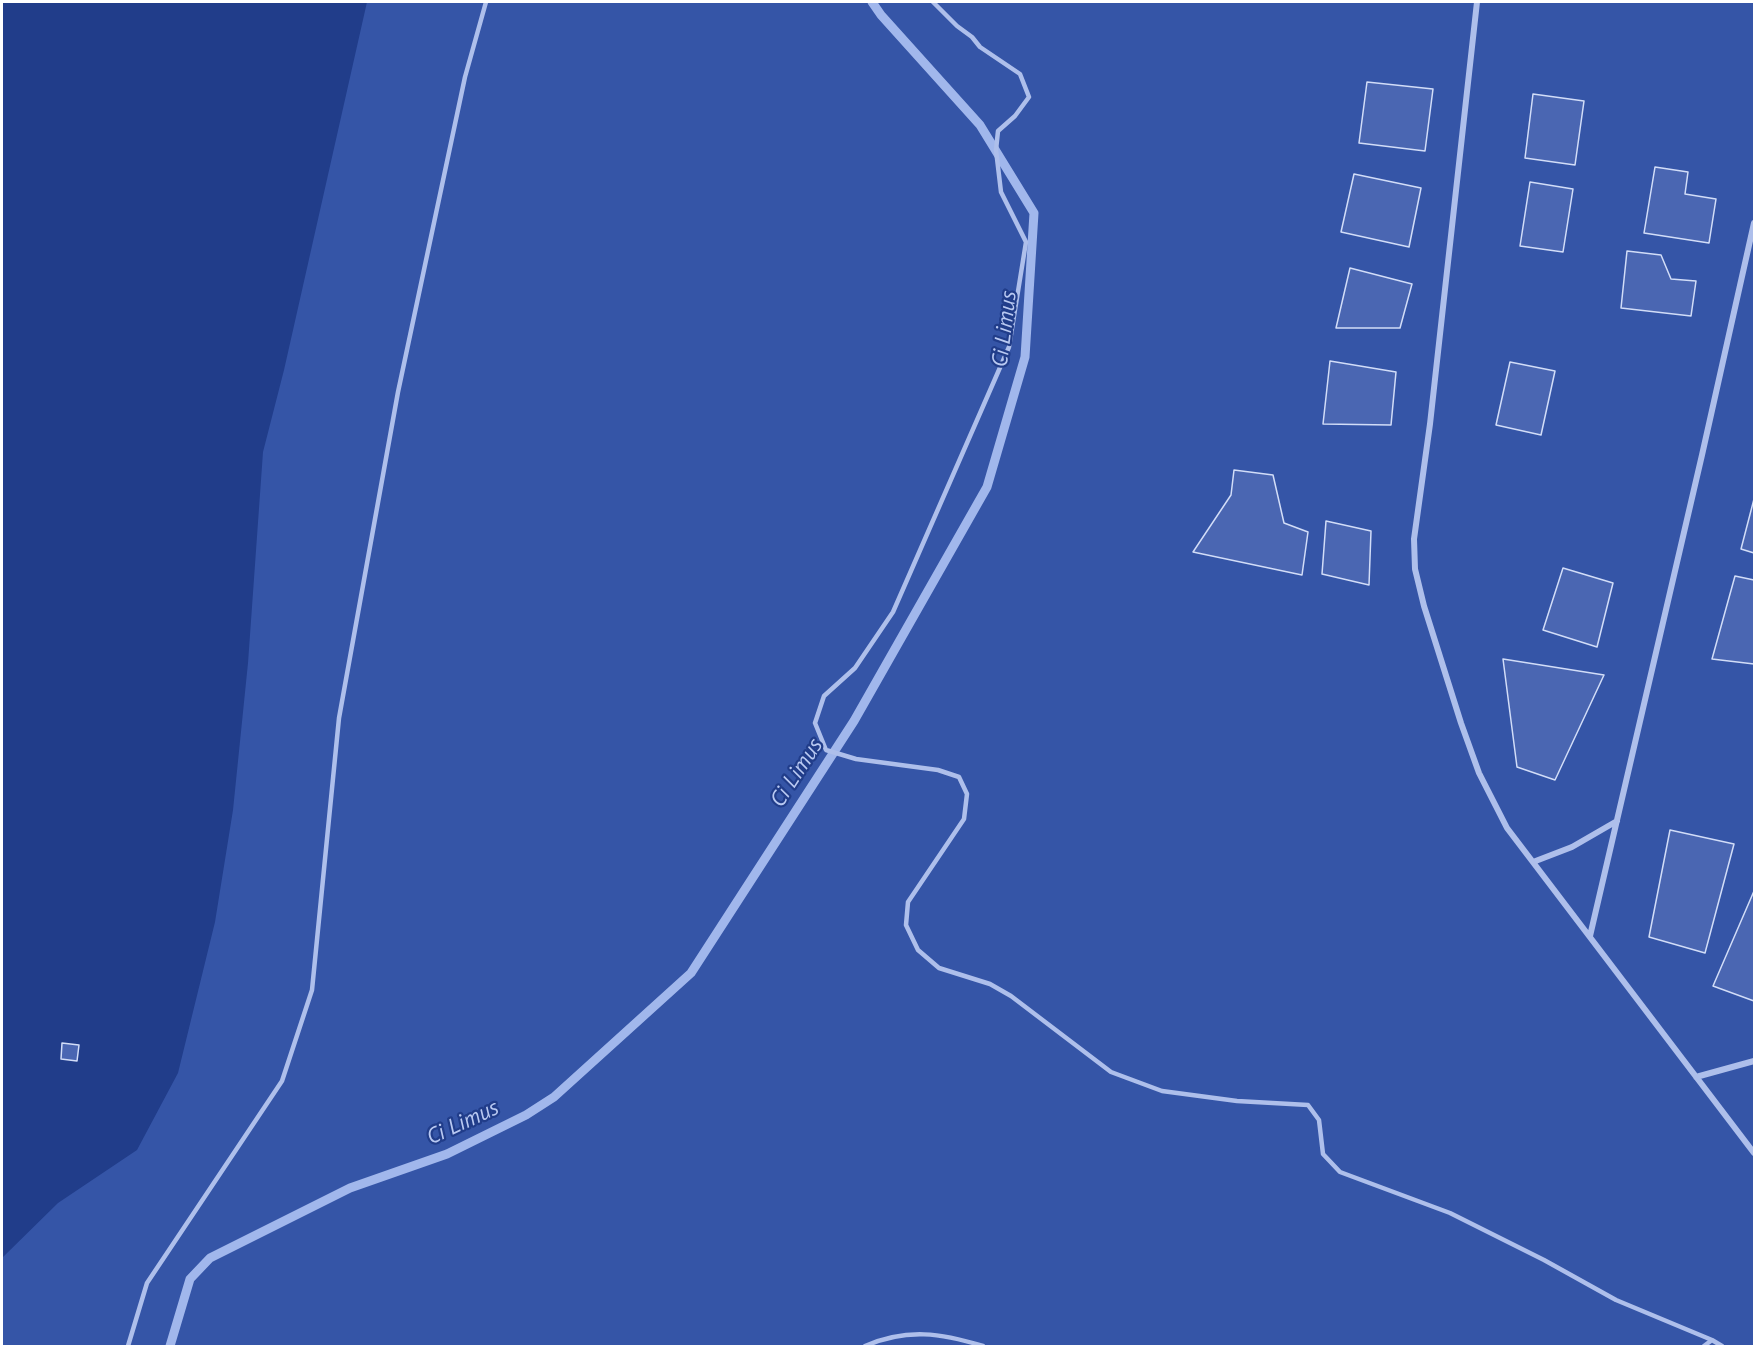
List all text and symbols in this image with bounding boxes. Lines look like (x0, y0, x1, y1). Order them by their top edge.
water label: Ci Limus (987, 289, 1023, 369)
water label: Ci Limus (765, 734, 829, 812)
water label: Ci Limus (423, 1095, 503, 1151)

